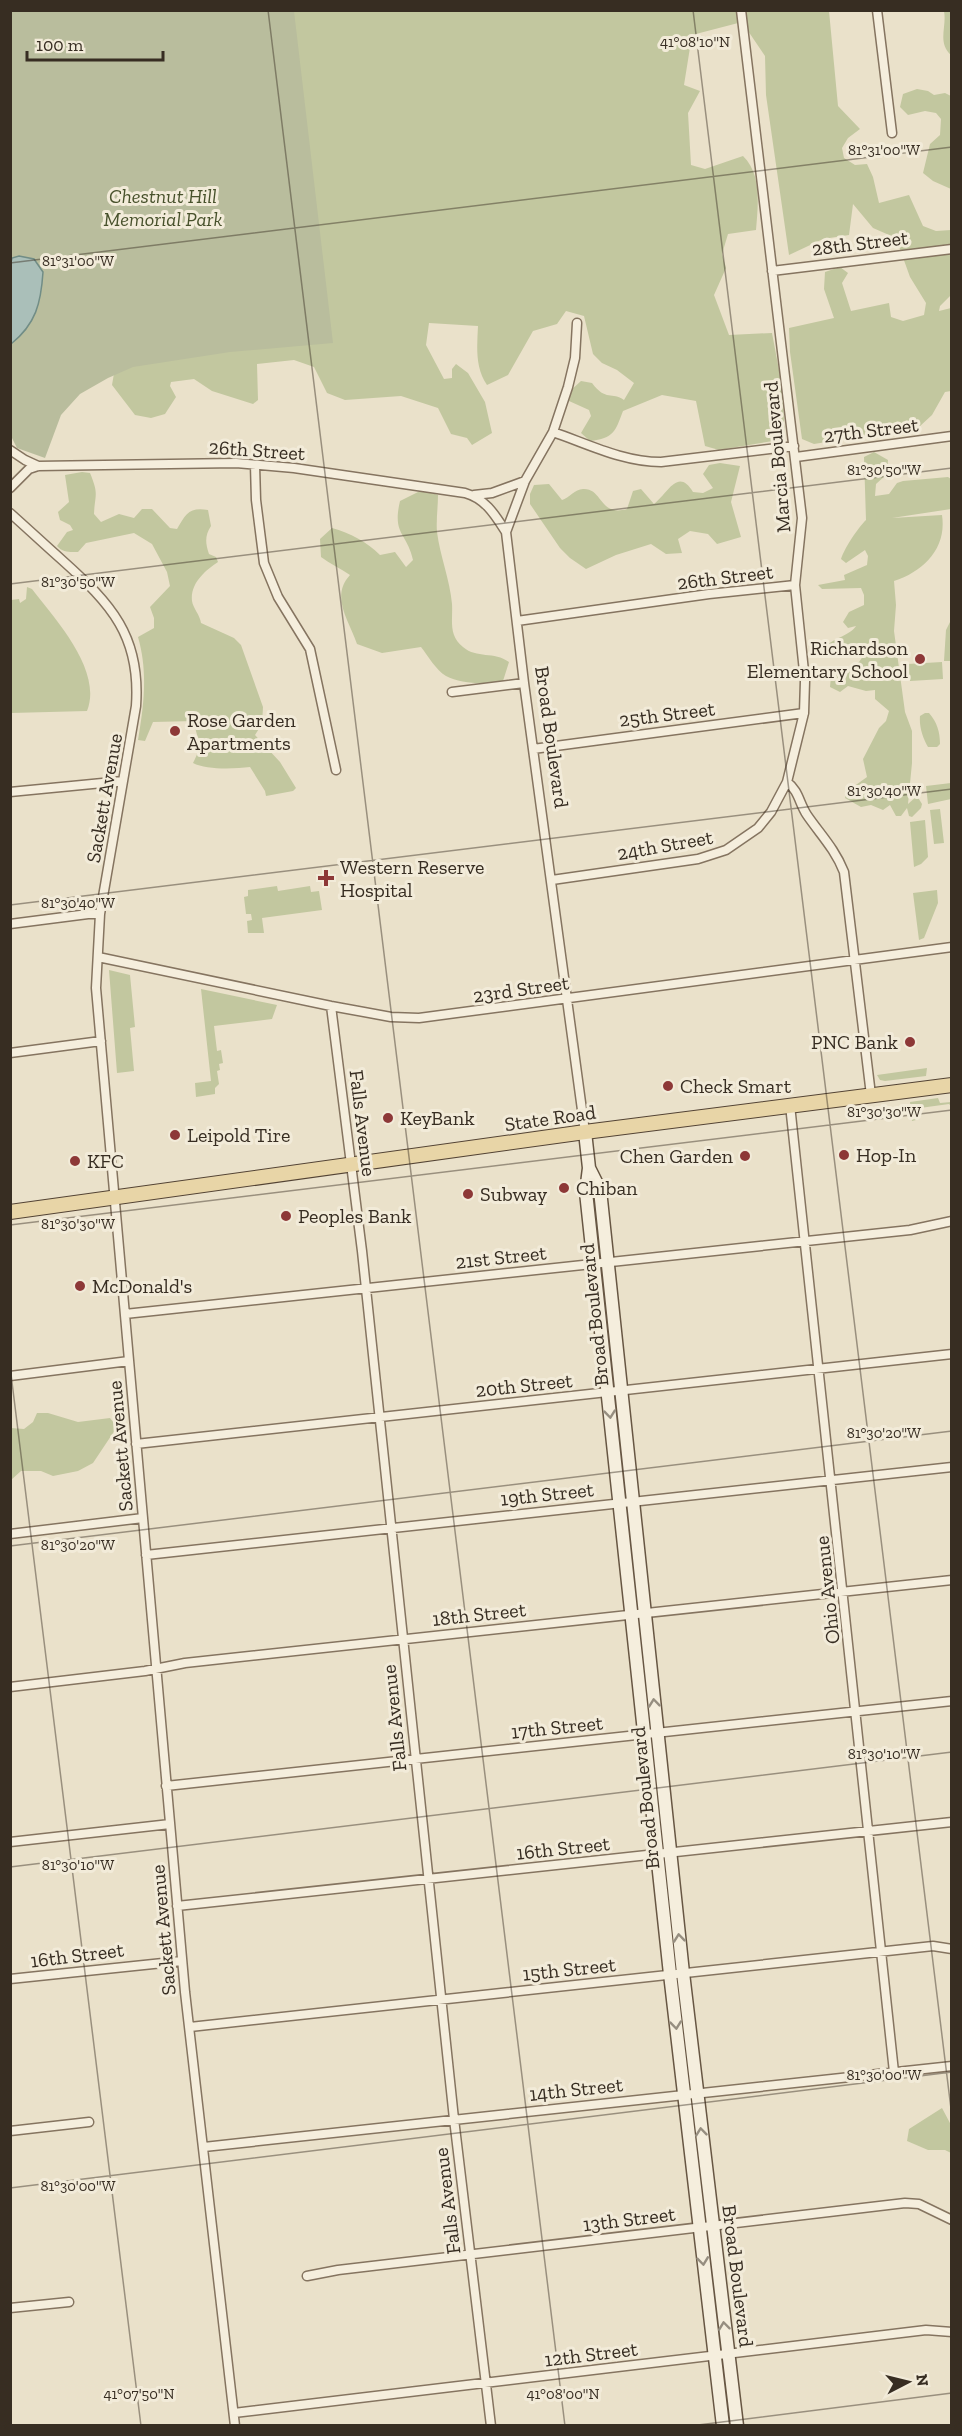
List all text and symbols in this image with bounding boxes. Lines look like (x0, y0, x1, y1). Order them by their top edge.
scale bar (27, 24, 164, 62)
text: 41°08'10"N (660, 33, 730, 51)
text: 100 m (36, 34, 84, 56)
text: 81°31'00"W (848, 141, 920, 159)
park label: Chestnut Hill Memorial Park (104, 184, 222, 231)
street label: 28th Street (811, 225, 910, 261)
text: 81°31'00"W (42, 252, 114, 270)
street label: Marcia Boulevard (758, 380, 796, 534)
street label: 27th Street (822, 412, 920, 448)
street label: 26th Street (208, 435, 307, 465)
text: 81°30'50"W (847, 461, 921, 479)
street label: 26th Street (676, 559, 775, 595)
text: 81°30'50"W (41, 573, 115, 591)
place label: Richardson Elementary School (747, 636, 909, 683)
marker: Richardson Elementary School (913, 652, 927, 666)
street label: Broad Boulevard (530, 664, 574, 810)
street label: 25th Street (618, 696, 717, 732)
place label: Rose Garden Apartments (187, 708, 296, 755)
marker: Rose Garden Apartments (168, 724, 182, 738)
street label: Sackett Avenue (81, 731, 127, 865)
text: 81°30'40"W (847, 782, 921, 800)
street label: 24th Street (615, 825, 715, 865)
place label: Western Reserve Hospital (340, 855, 484, 902)
marker: Western Reserve Hospital (317, 869, 335, 887)
text: 81°30'40"W (41, 894, 115, 912)
street label: 23rd Street (471, 970, 571, 1008)
place label: PNC Bank (811, 1030, 899, 1054)
marker: PNC Bank (903, 1035, 917, 1049)
street label: Falls Avenue (345, 1068, 381, 1178)
place label: Check Smart (680, 1074, 792, 1098)
marker: Check Smart (661, 1079, 675, 1093)
street label: State Road (503, 1100, 597, 1136)
text: 81°30'30"W (847, 1103, 921, 1121)
place label: KeyBank (400, 1106, 475, 1130)
marker: KeyBank (381, 1111, 395, 1125)
place label: Leipold Tire (187, 1123, 290, 1147)
marker: Leipold Tire (168, 1128, 182, 1142)
place label: Hop-In (856, 1143, 917, 1167)
place label: Chen Garden (620, 1144, 734, 1168)
marker: Hop-In (837, 1148, 851, 1162)
place label: KFC (87, 1149, 124, 1173)
marker: Chen Garden (738, 1149, 752, 1163)
marker: KFC (68, 1154, 82, 1168)
place label: Chiban (576, 1176, 638, 1200)
marker: Chiban (557, 1181, 571, 1195)
place label: Subway (480, 1182, 548, 1206)
marker: Subway (461, 1187, 475, 1201)
place label: Peoples Bank (298, 1204, 412, 1228)
marker: Peoples Bank (279, 1209, 293, 1223)
text: 81°30'30"W (41, 1215, 115, 1233)
street label: 21st Street (454, 1240, 548, 1274)
street label: Broad Boulevard (575, 1243, 613, 1387)
place label: McDonald's (92, 1274, 192, 1298)
marker: McDonald's (73, 1279, 87, 1293)
street label: 20th Street (474, 1368, 574, 1402)
street label: Sackett Avenue (102, 1380, 138, 1512)
one-way arrow (603, 1409, 616, 1418)
text: 81°30'20"W (847, 1424, 921, 1442)
street label: 19th Street (499, 1477, 596, 1511)
street label: Ohio Avenue (809, 1535, 845, 1645)
text: 81°30'20"W (41, 1536, 115, 1554)
street label: 18th Street (431, 1597, 528, 1631)
street label: Falls Avenue (376, 1663, 412, 1773)
one-way arrow (649, 1698, 661, 1707)
street label: 17th Street (510, 1710, 605, 1744)
street label: Broad Boulevard (626, 1726, 664, 1870)
text: 81°30'10"W (848, 1745, 920, 1763)
street label: 16th Street (515, 1831, 612, 1865)
text: 81°30'10"W (42, 1856, 114, 1874)
street label: Sackett Avenue (145, 1864, 181, 1996)
one-way arrow (673, 1934, 686, 1943)
street label: 16th Street (29, 1937, 126, 1973)
street label: 15th Street (521, 1952, 617, 1986)
one-way arrow (669, 2021, 682, 2030)
text: 81°30'00"W (846, 2066, 922, 2084)
street label: 14th Street (528, 2072, 625, 2106)
one-way arrow (695, 2128, 708, 2137)
street label: Falls Avenue (429, 2146, 465, 2256)
text: 81°30'00"W (40, 2177, 116, 2195)
street label: 13th Street (581, 2201, 677, 2237)
street label: Broad Boulevard (717, 2204, 759, 2348)
one-way arrow (696, 2256, 708, 2265)
one-way arrow (718, 2321, 731, 2330)
street label: 12th Street (543, 2336, 640, 2372)
north arrow (878, 2352, 938, 2412)
text: N (912, 2373, 933, 2387)
text: 41°07'50"N (103, 2385, 175, 2403)
text: 41°08'00"N (527, 2385, 599, 2403)

